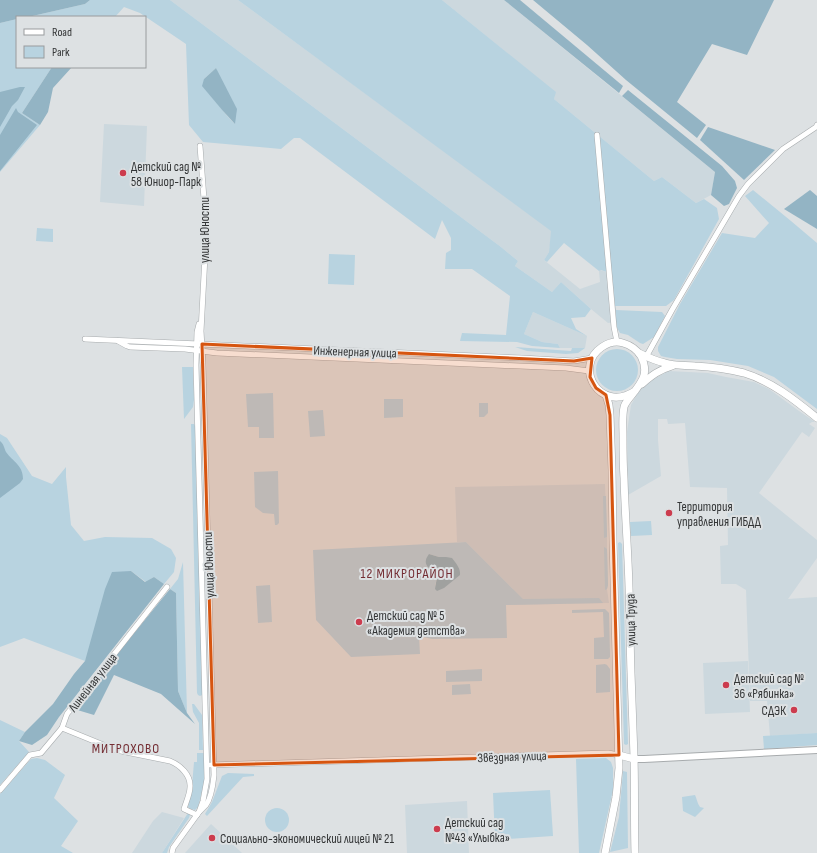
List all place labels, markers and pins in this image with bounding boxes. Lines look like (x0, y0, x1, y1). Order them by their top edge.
place label: Детский сад № 58 Юниор-Парк (131, 159, 201, 190)
marker: Детский сад № 58 Юниор-Парк (118, 168, 128, 178)
place label: Территория управления ГИБДД (677, 499, 762, 530)
marker: Территория управления ГИБДД (664, 508, 674, 518)
place label: Детский сад № 5 «Академия детства» (367, 608, 465, 639)
marker: Детский сад № 5 «Академия детства» (354, 617, 364, 627)
place label: Детский сад № 36 «Рябинка» (734, 671, 804, 702)
marker: Детский сад № 36 «Рябинка» (721, 680, 731, 690)
place label: СДЭК (762, 703, 786, 719)
marker: СДЭК (789, 705, 799, 715)
place label: Детский сад №43 «Улыбка» (445, 815, 510, 846)
marker: Детский сад №43 «Улыбка» (432, 824, 442, 834)
place label: Социально-экономический лицей № 21 (220, 831, 394, 847)
marker: Социально-экономический лицей № 21 (207, 833, 217, 843)

